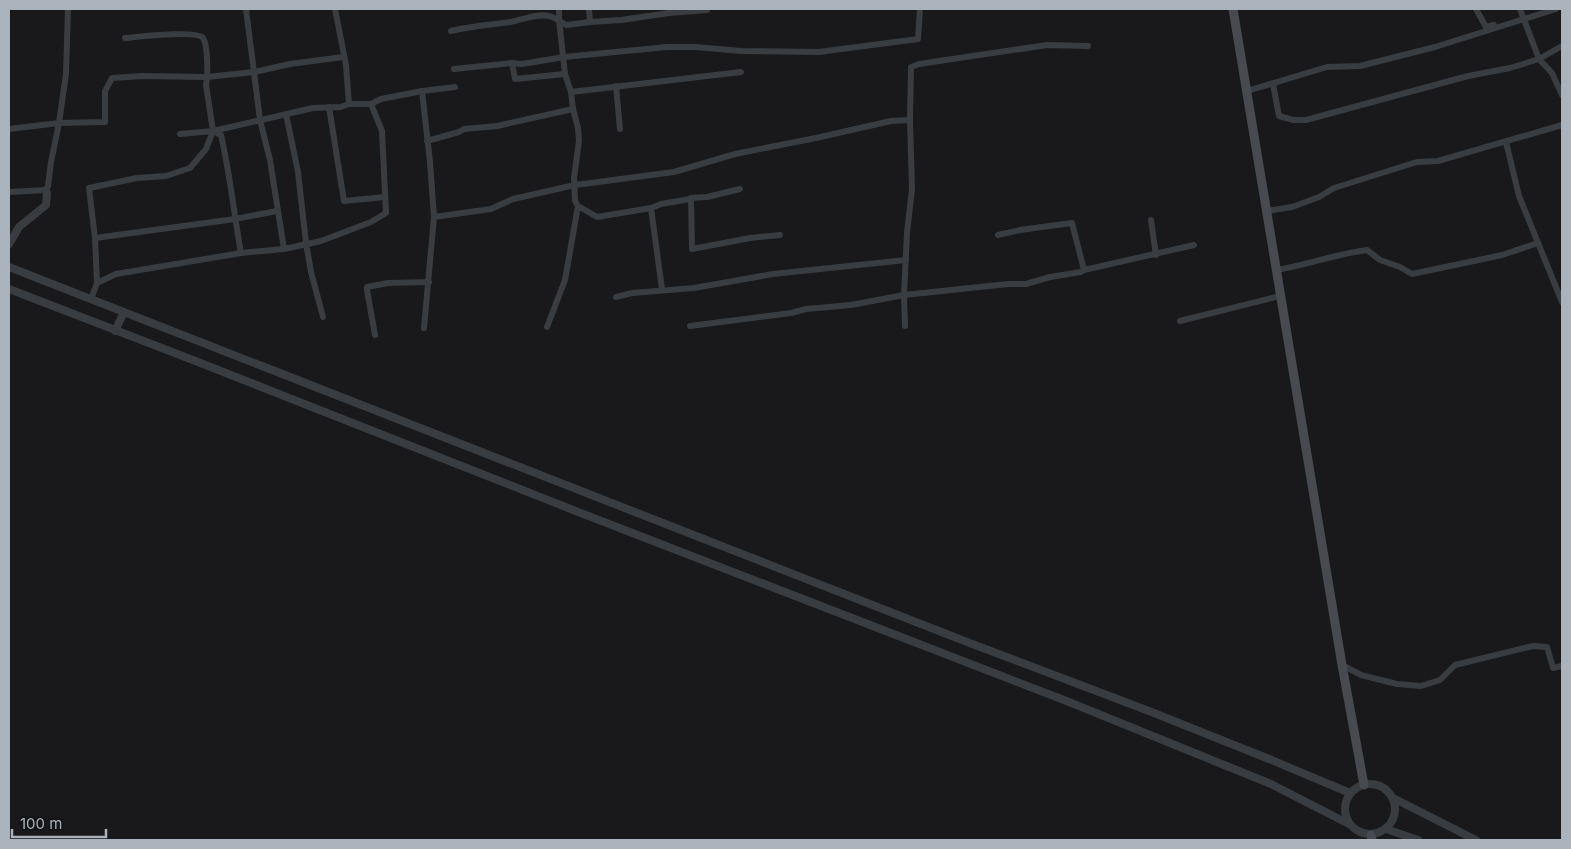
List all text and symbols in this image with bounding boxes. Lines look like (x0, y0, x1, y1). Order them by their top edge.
scale bar (12, 806, 106, 838)
text: 100 m (20, 814, 62, 833)

